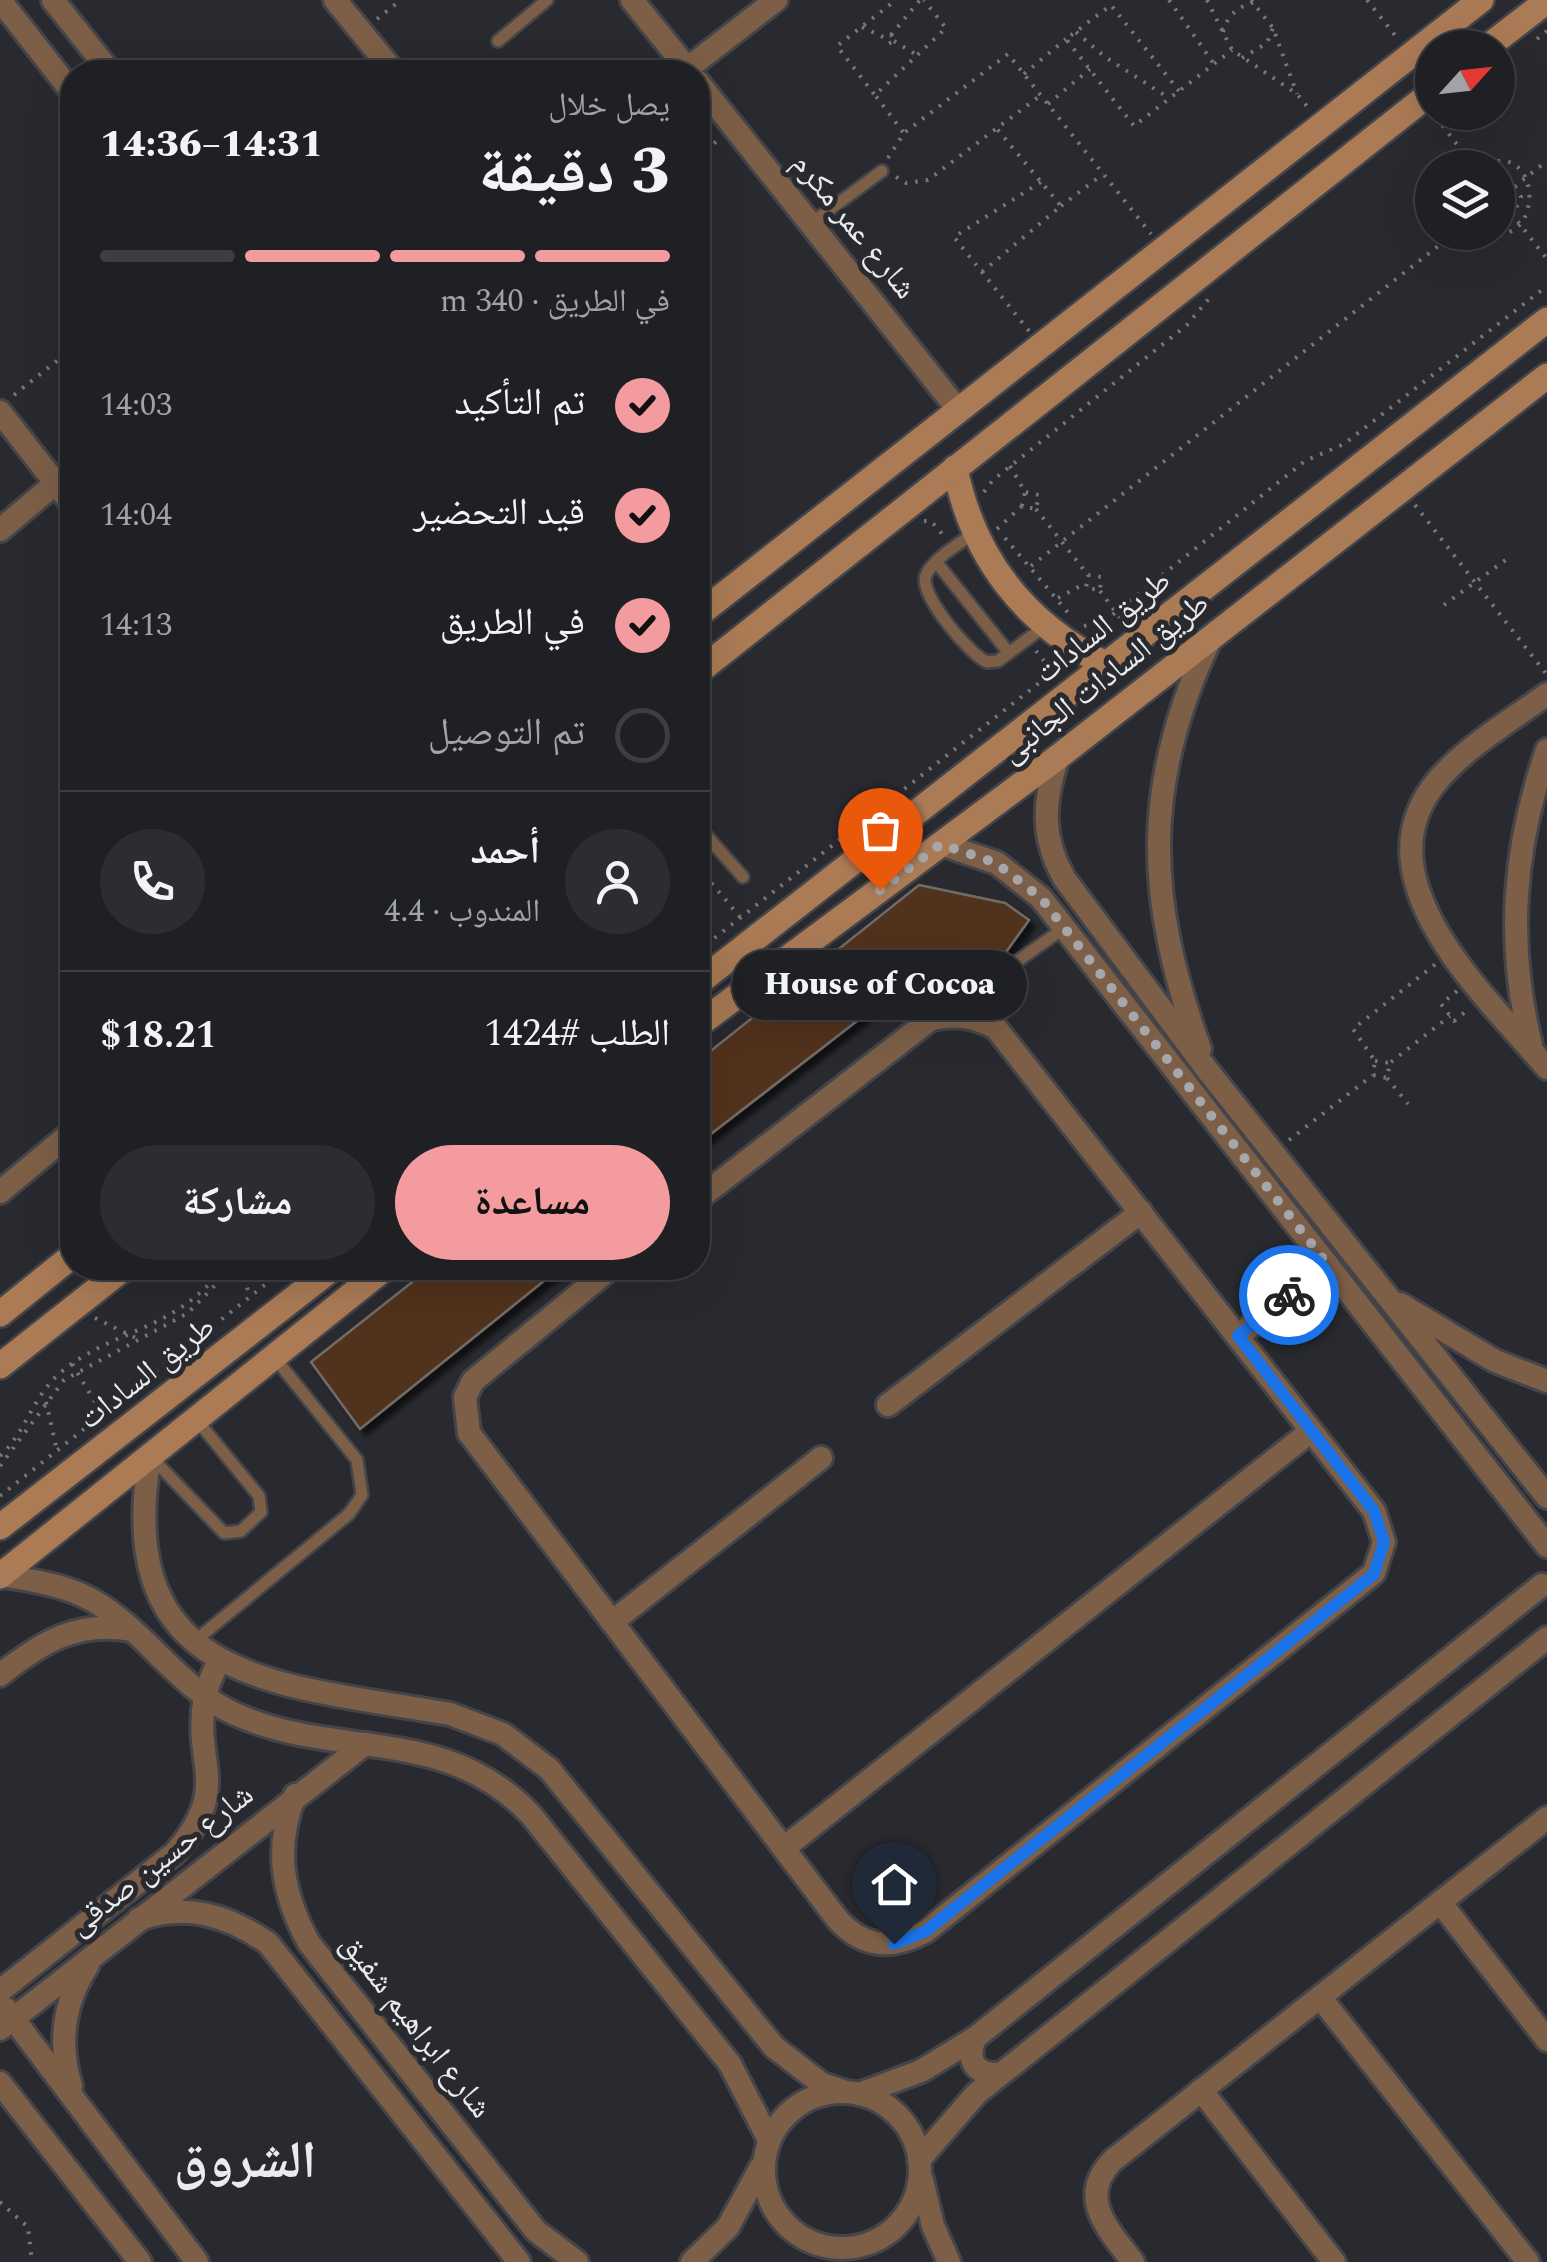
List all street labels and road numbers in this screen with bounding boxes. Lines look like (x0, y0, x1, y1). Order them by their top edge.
street label: شارع عمر مكرم (779, 142, 929, 310)
street label: طريق السادات (1024, 558, 1182, 696)
street label: طريق السادات الجانبى (990, 580, 1220, 776)
street label: طريق السادات (68, 1304, 226, 1442)
street label: شارع حسين صدقى (58, 1772, 264, 1948)
street label: شارع ابراهيم شفيق (328, 1923, 504, 2129)

